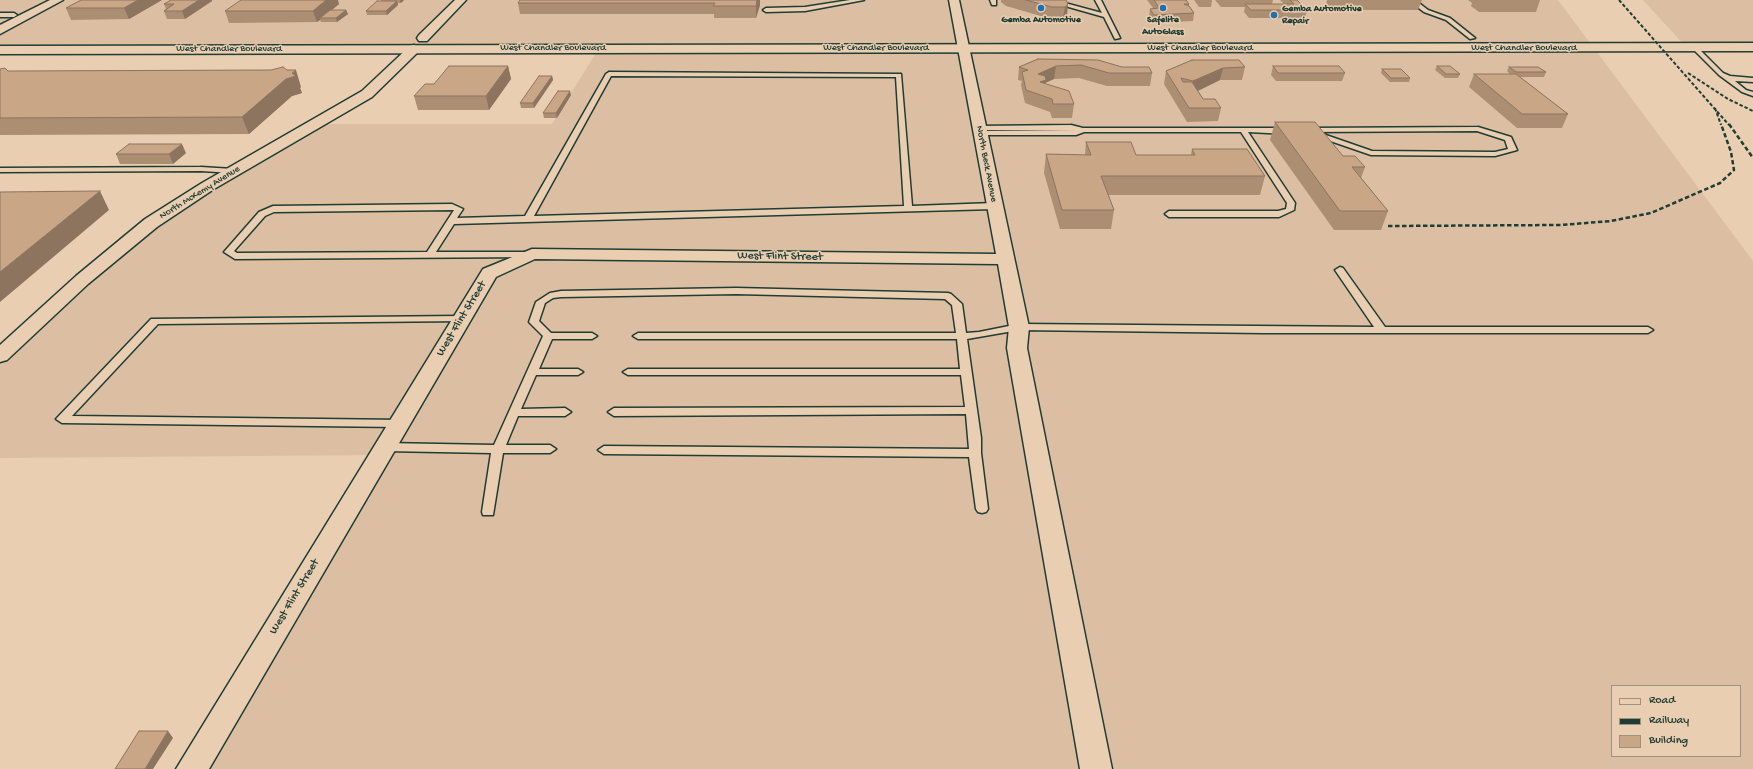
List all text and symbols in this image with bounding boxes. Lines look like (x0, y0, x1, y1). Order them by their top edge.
marker: Gemba Automotive (1036, 3, 1046, 13)
marker: Safelite AutoGlass (1158, 3, 1168, 13)
place label: Gemba Automotive Repair (1282, 3, 1362, 26)
marker: Gemba Automotive Repair (1269, 10, 1279, 20)
place label: Gemba Automotive (1001, 14, 1081, 26)
place label: Safelite AutoGlass (1142, 14, 1184, 38)
street label: West Chandler Boulevard (500, 42, 606, 54)
street label: West Chandler Boulevard (823, 42, 929, 54)
street label: West Chandler Boulevard (1147, 42, 1253, 54)
street label: West Chandler Boulevard (1471, 42, 1577, 54)
street label: West Chandler Boulevard (176, 43, 282, 55)
street label: North Beck Avenue (973, 125, 999, 203)
street label: North McKemy Avenue (158, 163, 242, 223)
street label: West Flint Street (737, 249, 823, 265)
street label: West Flint Street (434, 279, 490, 359)
street label: West Flint Street (267, 557, 323, 637)
legend (1611, 685, 1741, 757)
text: Road (1649, 694, 1675, 708)
text: Railway (1649, 714, 1689, 728)
text: Building (1649, 734, 1688, 748)

